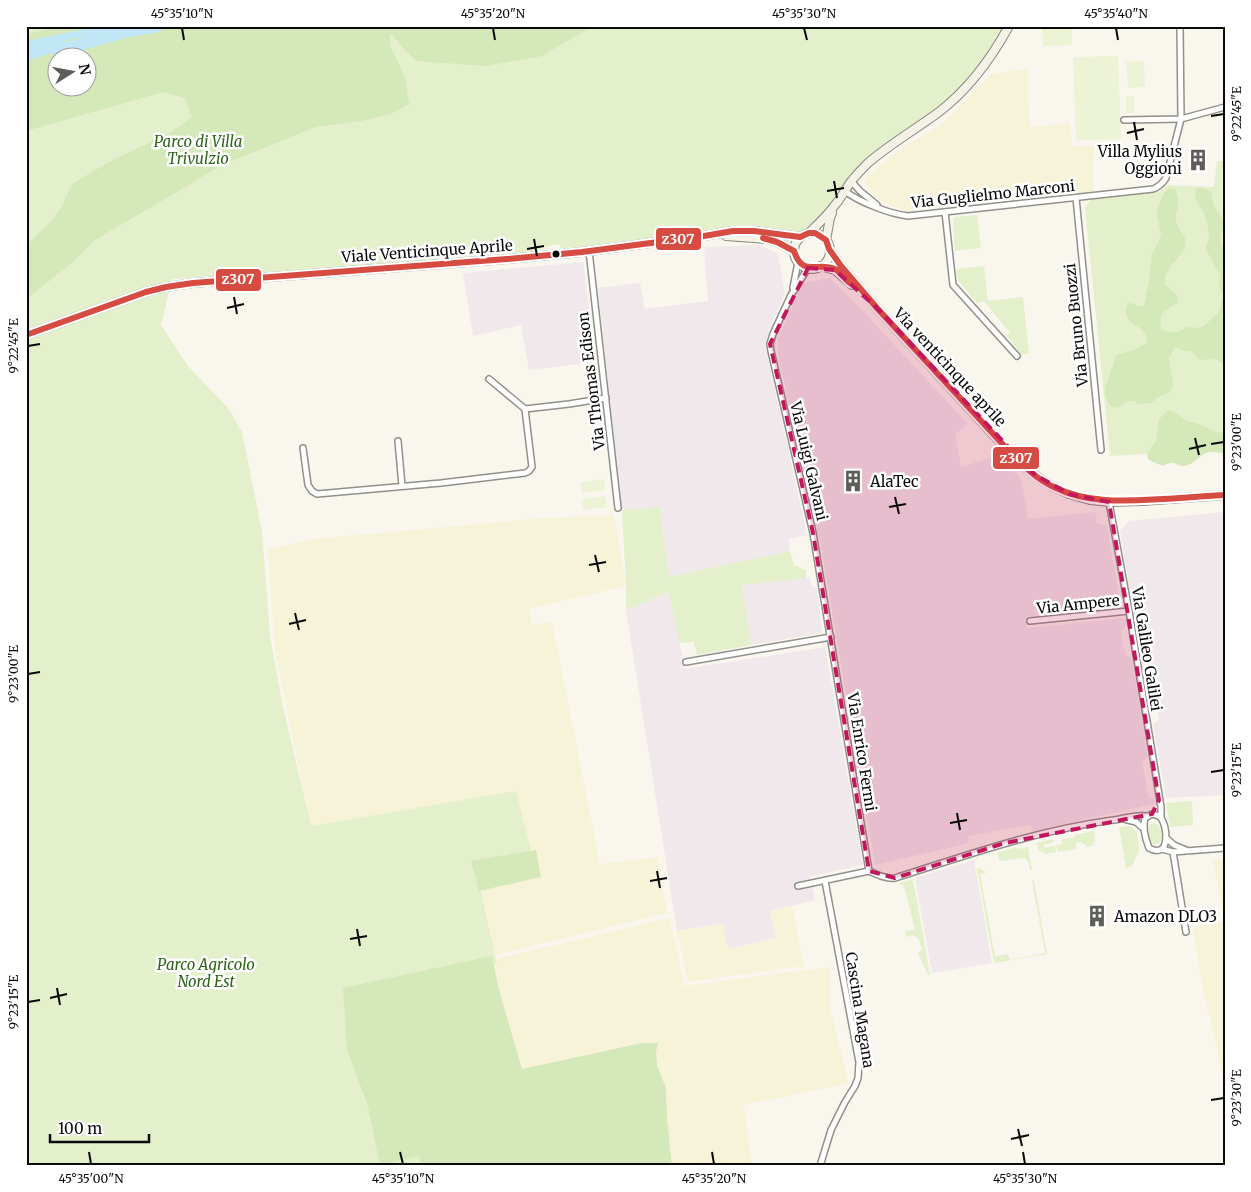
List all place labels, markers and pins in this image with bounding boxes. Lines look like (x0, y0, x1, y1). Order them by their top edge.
place label: Villa Mylius Oggioni (1097, 142, 1182, 178)
building icon: Villa Mylius Oggioni (1185, 147, 1211, 173)
unlabelled marker (551, 249, 561, 259)
building icon: AlaTec (840, 468, 866, 494)
place label: AlaTec (869, 472, 919, 491)
building icon: Amazon DLO3 (1084, 903, 1110, 929)
place label: Amazon DLO3 (1113, 907, 1217, 926)

